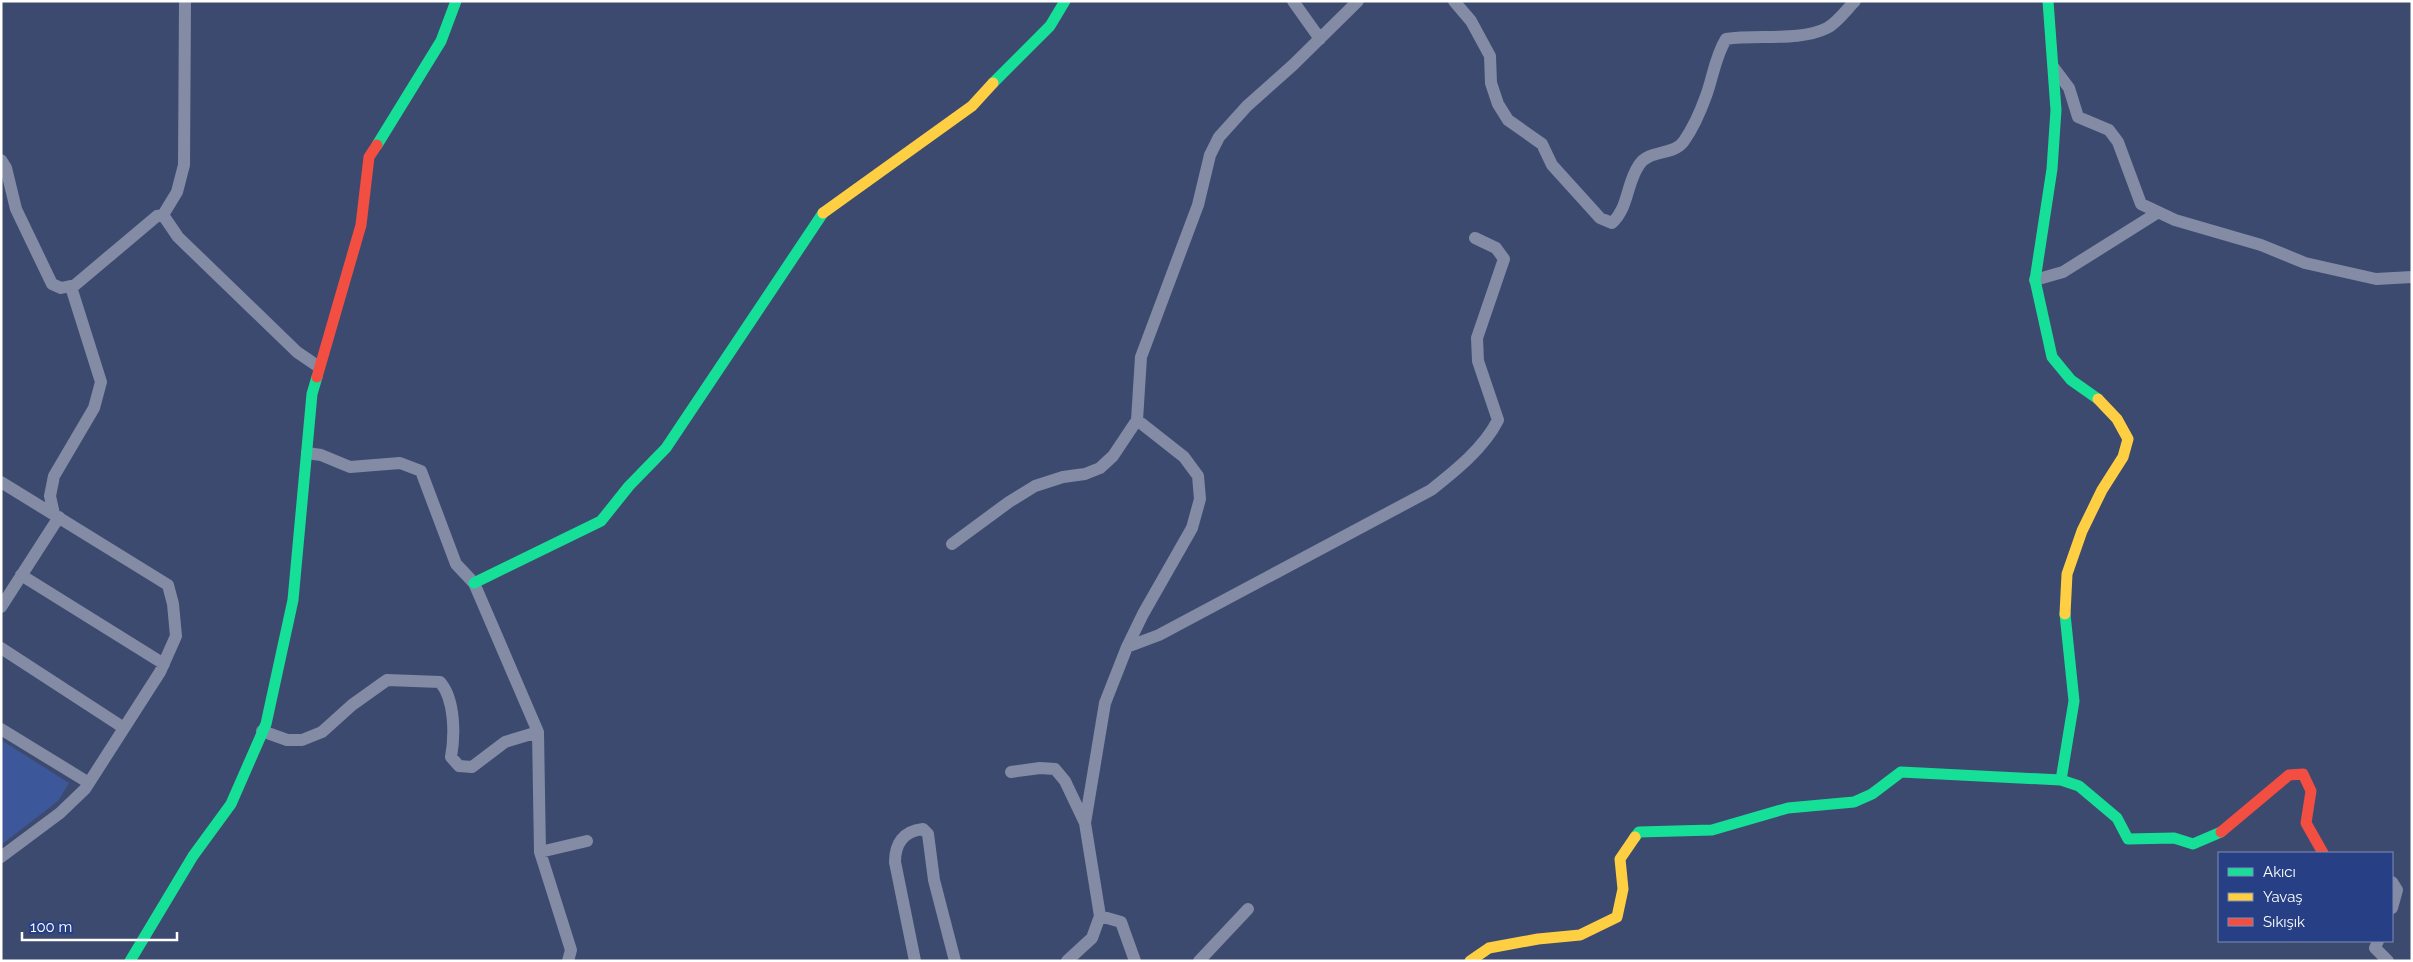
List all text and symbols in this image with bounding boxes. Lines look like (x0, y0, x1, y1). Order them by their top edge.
legend (2218, 852, 2393, 942)
text: Akıcı (2263, 863, 2296, 881)
text: Yavaş (2263, 888, 2303, 906)
scale bar (22, 910, 178, 942)
text: Sıkışık (2263, 913, 2305, 931)
text: 100 m (30, 918, 72, 936)

